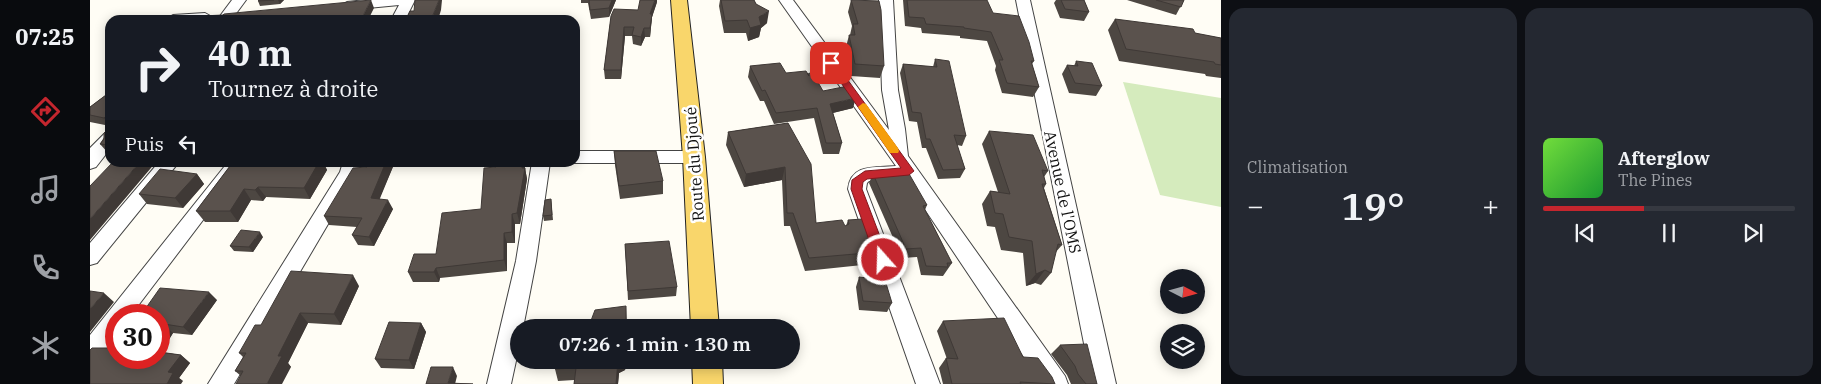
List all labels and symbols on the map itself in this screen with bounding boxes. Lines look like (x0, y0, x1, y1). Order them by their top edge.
pin (810, 42, 852, 84)
street label: Route du Djoué (680, 106, 708, 222)
street label: Avenue de l'OMS (1040, 129, 1086, 255)
position arrow (856, 233, 908, 285)
north arrow (1160, 269, 1205, 314)
speed limit sign: 30 (105, 304, 170, 369)

